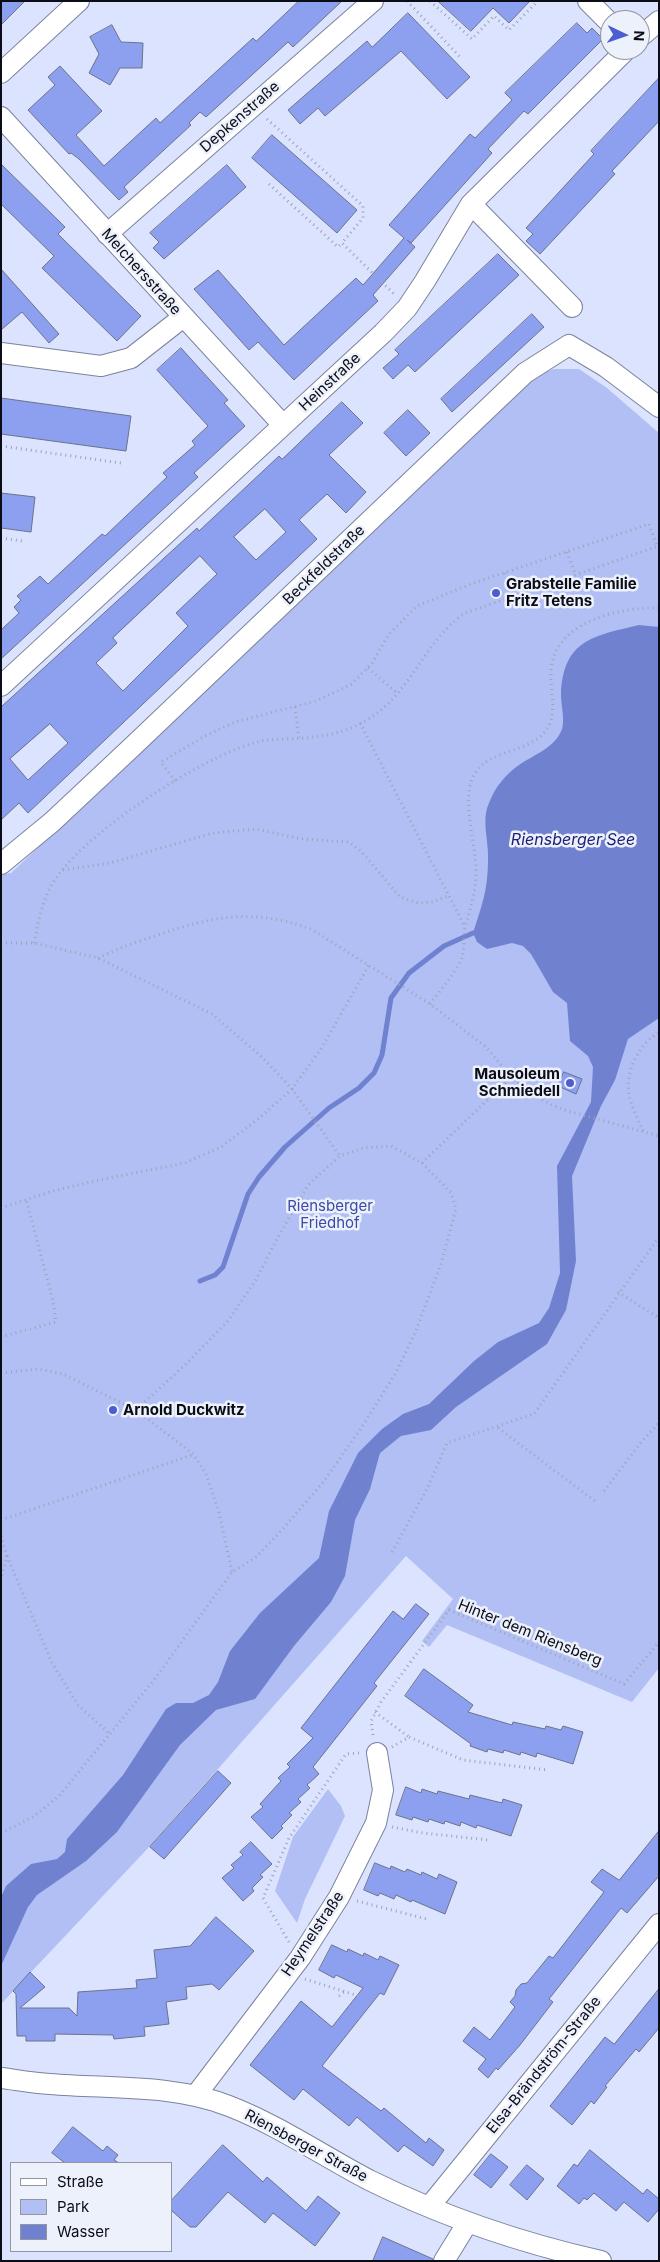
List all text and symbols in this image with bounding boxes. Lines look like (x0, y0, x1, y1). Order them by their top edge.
north arrow (600, 10, 650, 60)
text: N (631, 30, 648, 42)
street label: Depkenstraße (197, 78, 283, 156)
street label: Melchersstraße (97, 225, 185, 319)
street label: Heinstraße (296, 349, 364, 415)
street label: Beckfeldstraße (279, 521, 369, 609)
place label: Grabstelle Familie Fritz Tetens (506, 575, 637, 610)
marker: Grabstelle Familie Fritz Tetens (490, 587, 502, 599)
water label: Riensberger See (511, 830, 635, 850)
place label: Mausoleum Schmiedell (474, 1065, 560, 1100)
marker: Mausoleum Schmiedell (564, 1077, 576, 1089)
park label: Riensberger Friedhof (287, 1197, 373, 1232)
place label: Arnold Duckwitz (123, 1401, 245, 1419)
marker: Arnold Duckwitz (107, 1404, 119, 1416)
street label: Hinter dem Riensberg (455, 1596, 605, 1670)
street label: Heymelstraße (278, 1888, 348, 1980)
street label: Elsa-Brändström-Straße (483, 1993, 605, 2137)
street label: Riensberger Straße (241, 2106, 371, 2186)
legend (10, 2162, 172, 2252)
text: Straße (57, 2172, 104, 2191)
text: Park (57, 2197, 89, 2216)
text: Wasser (57, 2222, 110, 2241)

